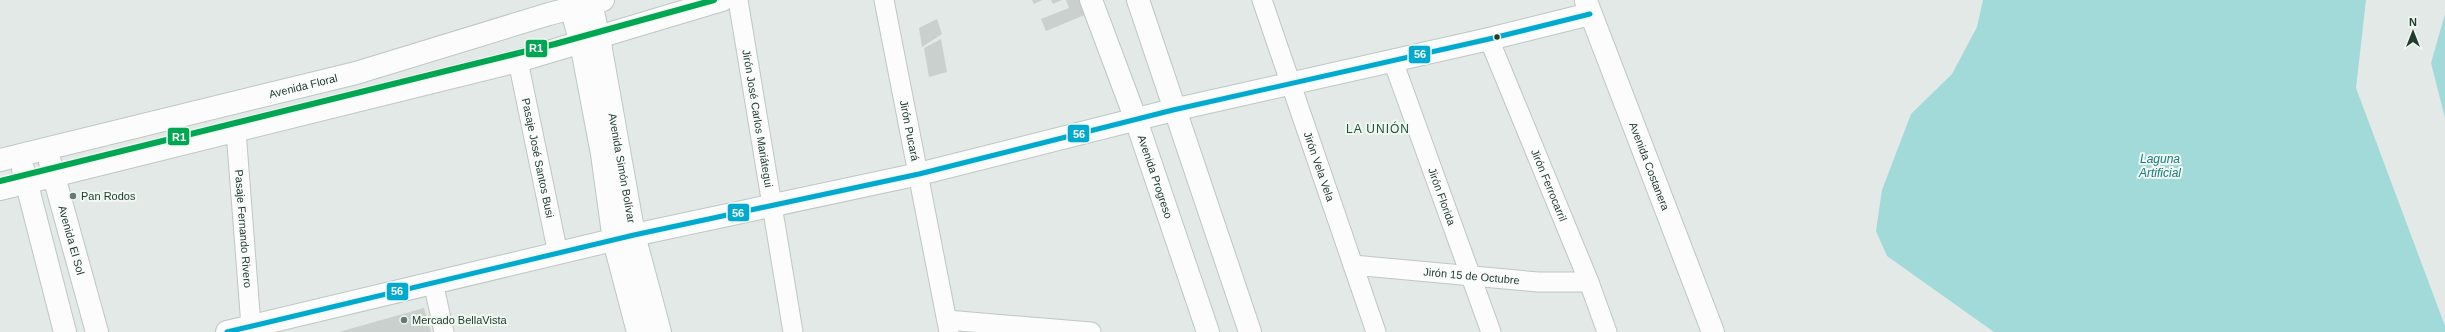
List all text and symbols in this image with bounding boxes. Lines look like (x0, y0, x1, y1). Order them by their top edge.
north arrow (2393, 12, 2433, 52)
text: N (2409, 16, 2417, 28)
unlabelled marker (1492, 32, 1502, 42)
line badge: R1 (525, 39, 548, 58)
text: R1 (529, 42, 543, 54)
line badge: 56 (1408, 45, 1431, 64)
text: 56 (1414, 48, 1426, 60)
street label: Jirón José Carlos Mariátegui (740, 49, 775, 188)
street label: Avenida Floral (268, 72, 339, 100)
street label: Pasaje José Santos Busi (520, 97, 556, 219)
street label: Jirón Pucará (898, 99, 922, 163)
street label: Avenida Simón Bolívar (606, 112, 638, 224)
street label: Avenida Costanera (1627, 120, 1672, 213)
district label: LA UNIÓN (1346, 121, 1410, 136)
line badge: 56 (1067, 124, 1090, 143)
line badge: R1 (167, 127, 190, 146)
text: 56 (1073, 128, 1085, 140)
street label: Jirón Vela Vela (1302, 130, 1337, 204)
text: R1 (172, 131, 186, 143)
street label: Avenida Progreso (1136, 133, 1175, 220)
street label: Jirón Ferrocarril (1529, 147, 1569, 223)
water label: Laguna Artificial (2138, 152, 2181, 180)
street label: Jirón Florida (1426, 166, 1458, 228)
street label: Pasaje Fernando Rivero (233, 169, 254, 288)
place label: Pan Rodos (81, 190, 136, 202)
marker: Pan Rodos (68, 191, 78, 201)
line badge: 56 (727, 203, 750, 222)
street label: Avenida El Sol (56, 204, 87, 276)
text: 56 (732, 207, 744, 219)
street label: Jirón 15 de Octubre (1423, 265, 1520, 286)
line badge: 56 (386, 282, 409, 301)
text: 56 (391, 285, 403, 297)
place label: Mercado BellaVista (412, 314, 507, 326)
marker: Mercado BellaVista (399, 315, 409, 325)

